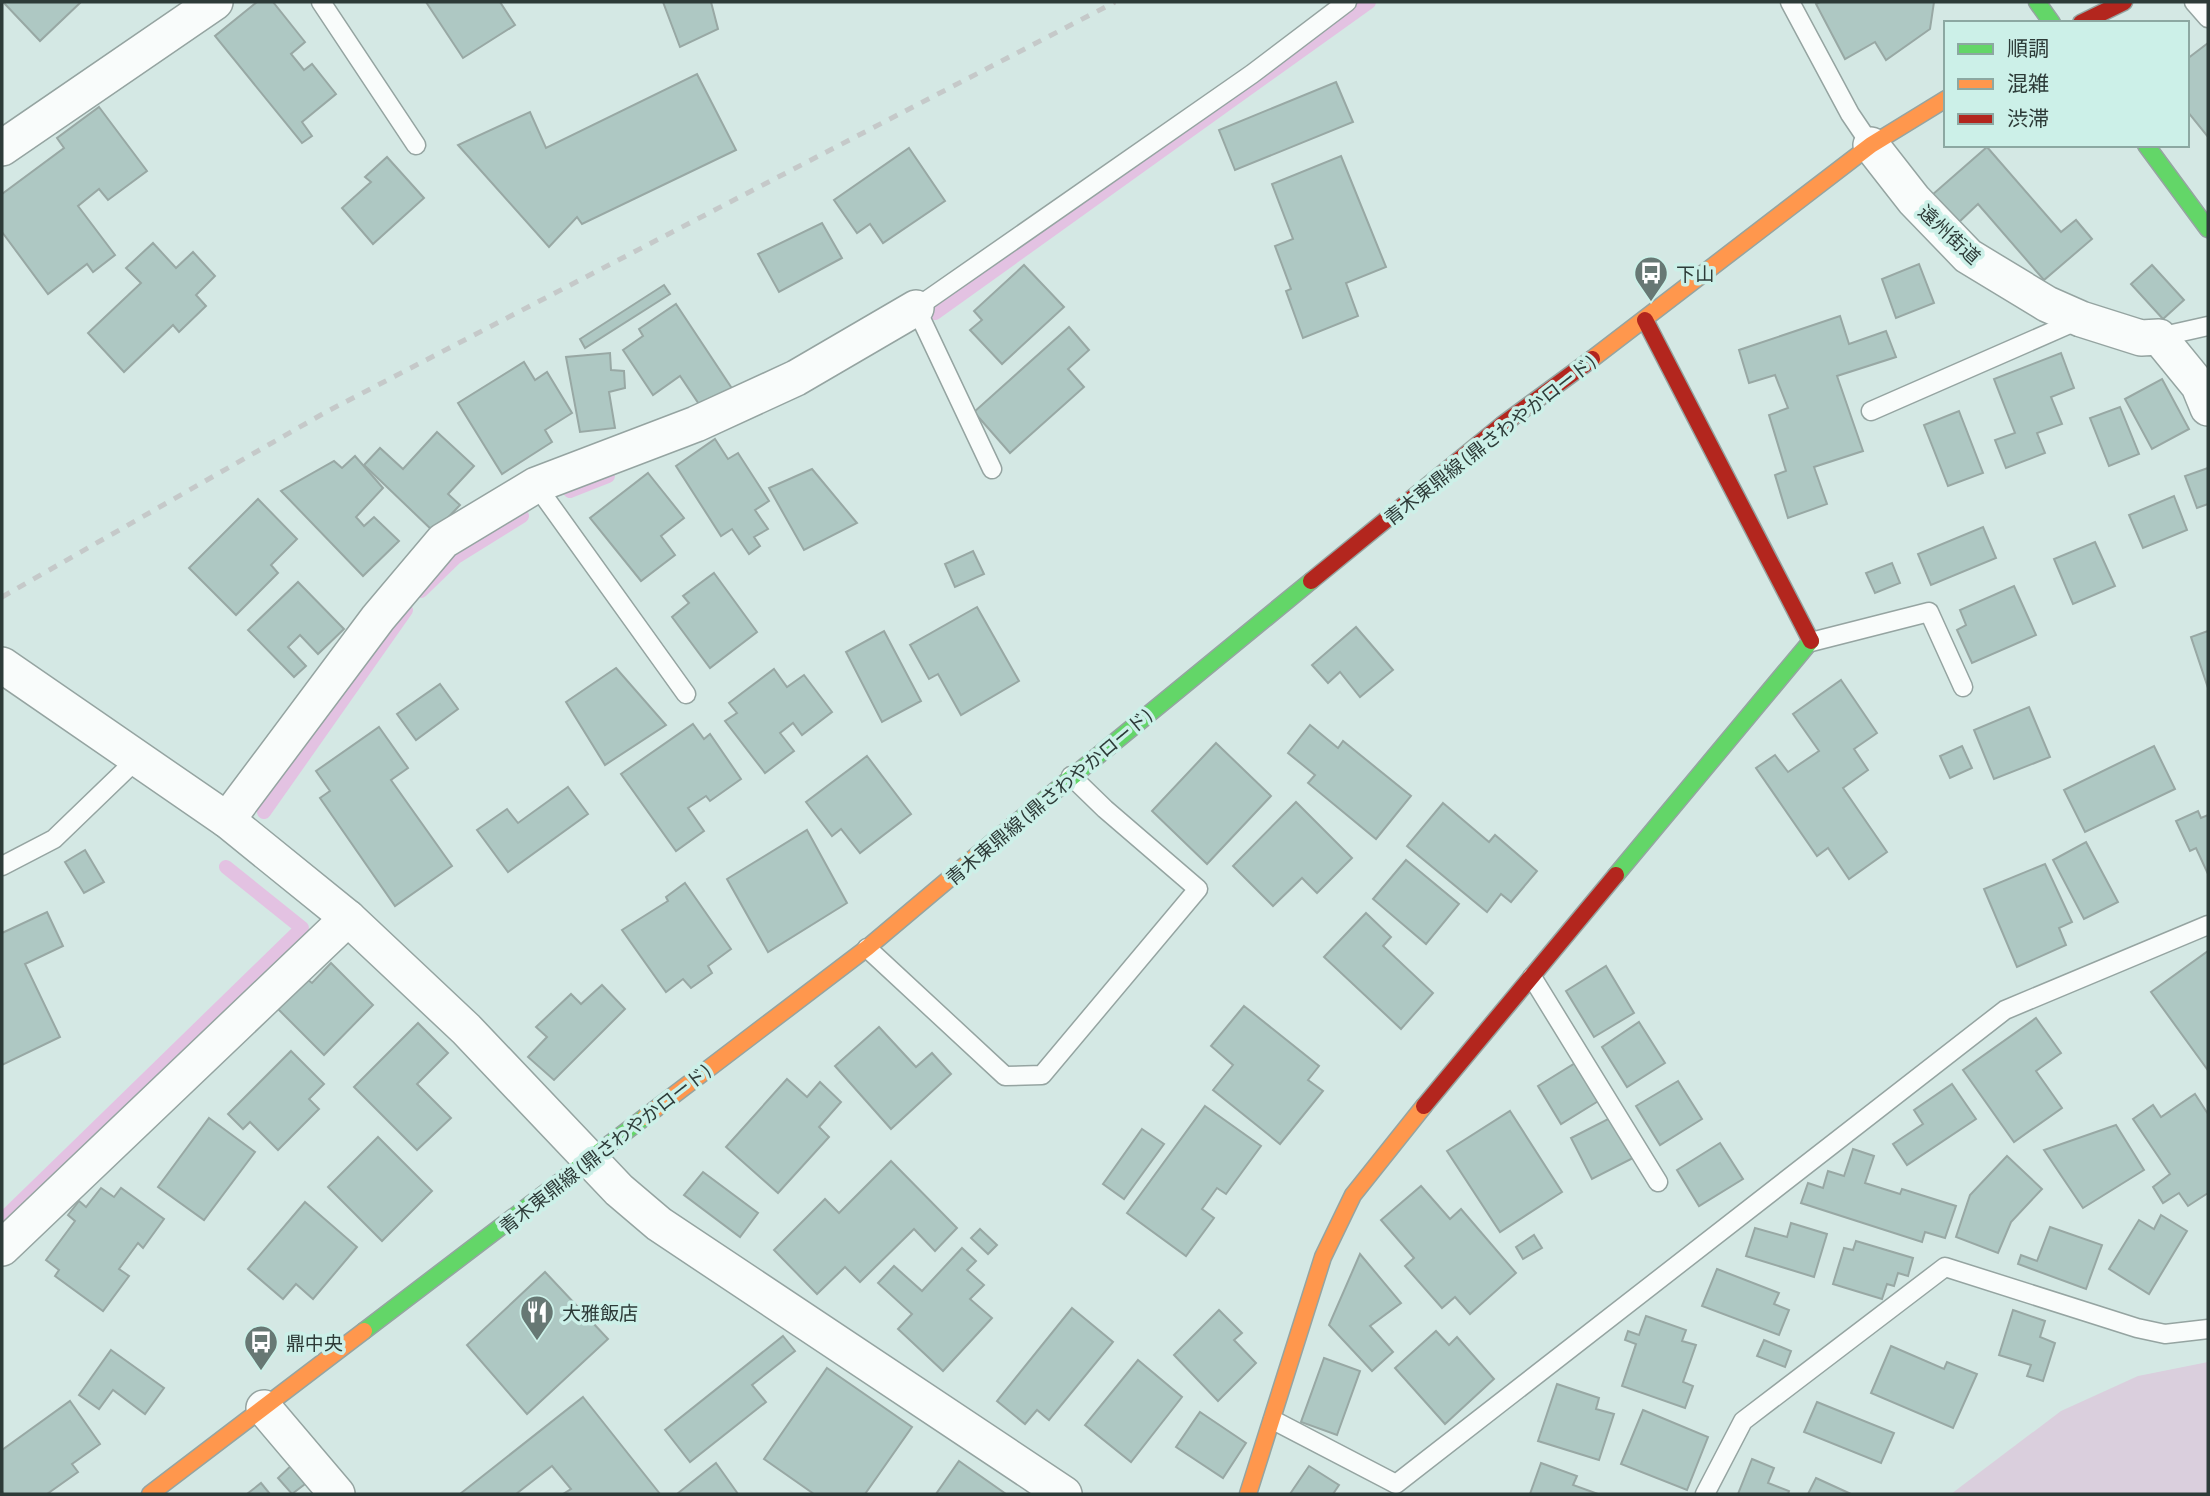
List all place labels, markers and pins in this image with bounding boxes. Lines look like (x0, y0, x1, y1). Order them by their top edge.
bus stop icon: 下山 (1632, 254, 1670, 303)
place label: 下山 (1676, 262, 1714, 285)
restaurant icon: 大雅飯店 (518, 1293, 556, 1342)
place label: 大雅飯店 (562, 1301, 638, 1324)
bus stop icon: 鼎中央 (242, 1323, 280, 1372)
place label: 鼎中央 (286, 1331, 343, 1354)

